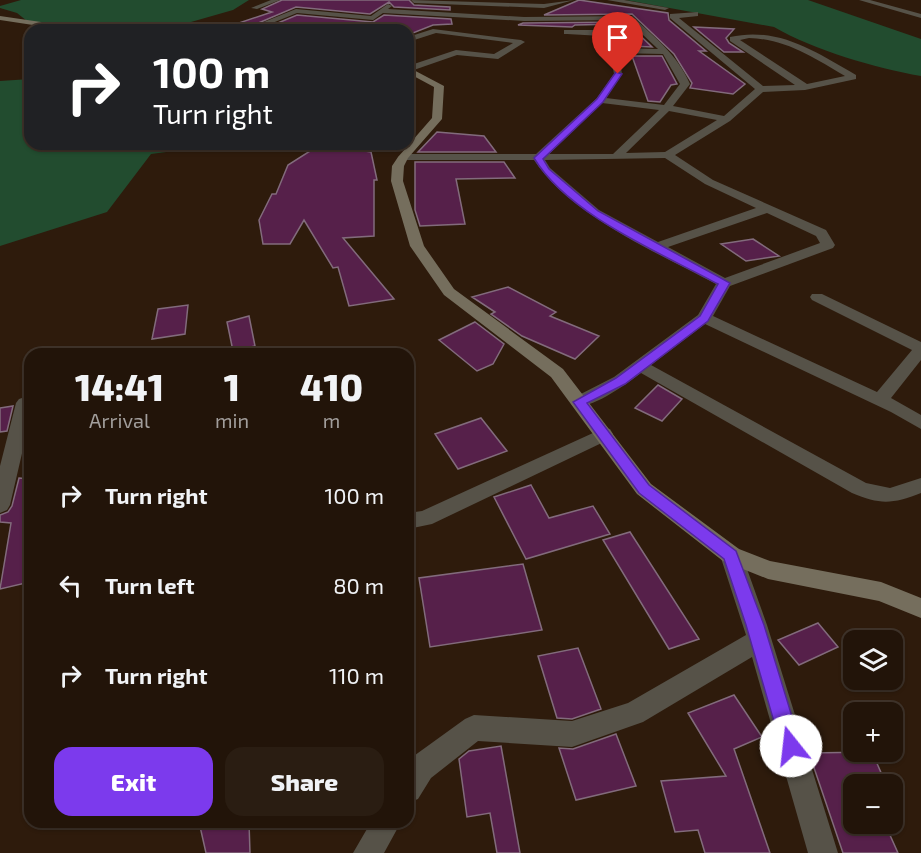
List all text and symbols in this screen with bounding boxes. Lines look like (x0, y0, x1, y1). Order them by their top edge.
pin (592, 12, 643, 74)
icon: arrive (601, 21, 634, 54)
text: 100 m (153, 46, 270, 96)
icon: right (54, 48, 132, 126)
text: Turn right (153, 97, 273, 129)
text: 14:41 (75, 365, 164, 408)
text: 1 (224, 365, 240, 408)
text: 410 (300, 365, 363, 408)
text: Arrival (89, 408, 150, 432)
text: min (215, 408, 249, 432)
text: m (323, 408, 340, 432)
icon: right (54, 479, 87, 512)
text: Turn right (105, 482, 207, 508)
text: 100 m (325, 482, 384, 508)
icon: left (54, 569, 87, 602)
text: Turn left (105, 572, 194, 598)
text: 80 m (333, 572, 384, 598)
map controls (843, 630, 903, 834)
button: layers (843, 630, 903, 690)
icon: right (54, 659, 87, 692)
text: Turn right (105, 662, 207, 688)
text: 110 m (329, 662, 384, 688)
button: + (843, 702, 903, 762)
position arrow (759, 714, 823, 778)
button: Exit (54, 747, 213, 816)
button: Share (225, 747, 384, 816)
button: − (843, 774, 903, 834)

